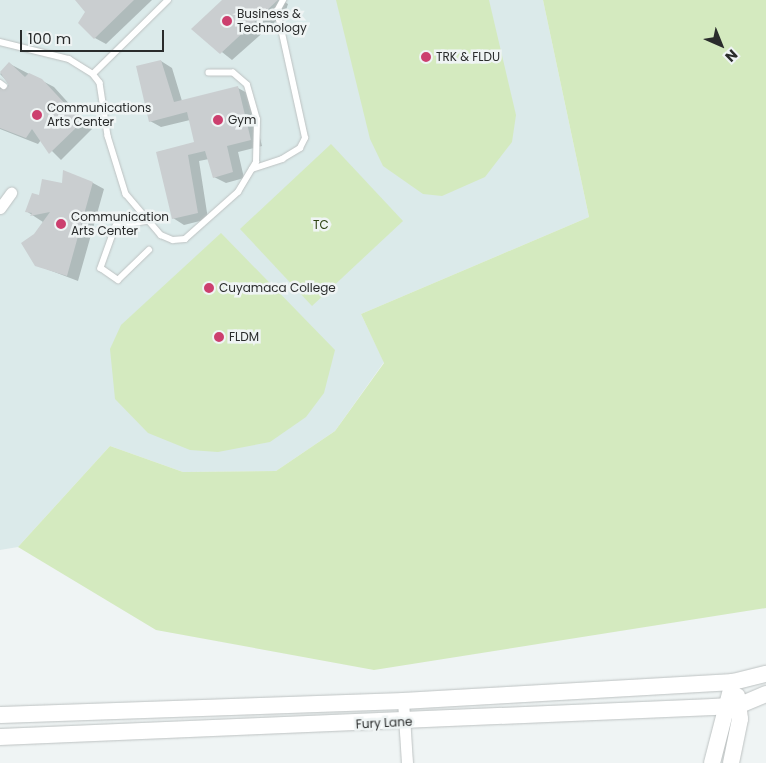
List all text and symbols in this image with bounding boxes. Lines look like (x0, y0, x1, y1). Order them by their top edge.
place label: Business & Technology (237, 7, 307, 35)
marker: Business & Technology (221, 15, 233, 27)
scale bar (22, 20, 166, 52)
north arrow (696, 20, 746, 70)
text: 100 m (28, 28, 71, 49)
text: N (721, 45, 742, 67)
place label: TRK & FLDU (436, 50, 500, 64)
marker: TRK & FLDU (420, 51, 432, 63)
place label: Communications Arts Center (47, 101, 151, 129)
marker: Communications Arts Center (31, 109, 43, 121)
place label: Gym (228, 113, 256, 127)
marker: Gym (212, 114, 224, 126)
place label: Communication Arts Center (71, 210, 169, 238)
marker: Communication Arts Center (55, 218, 67, 230)
park label: TC (313, 218, 329, 232)
place label: Cuyamaca College (219, 281, 336, 295)
marker: Cuyamaca College (203, 282, 215, 294)
place label: FLDM (229, 330, 259, 344)
marker: FLDM (213, 331, 225, 343)
street label: Fury Lane (355, 714, 413, 732)

